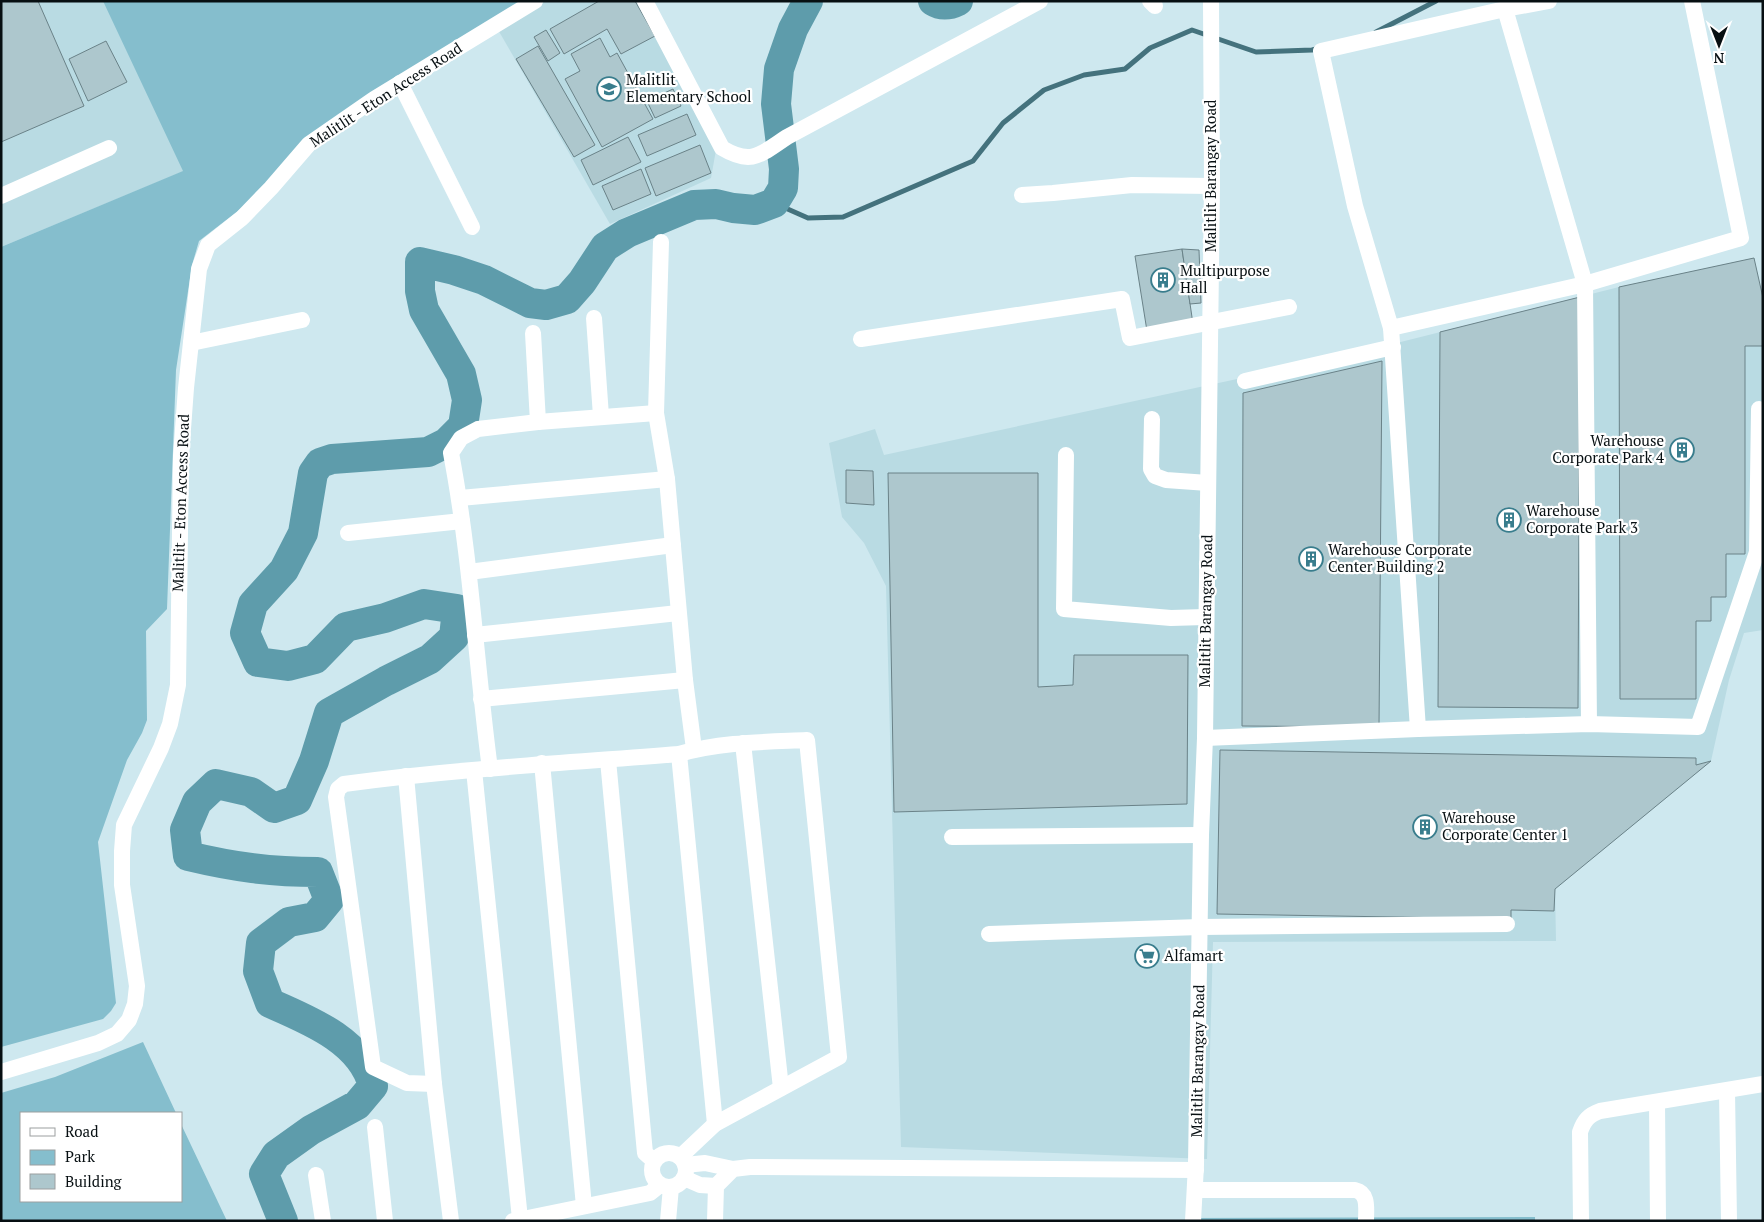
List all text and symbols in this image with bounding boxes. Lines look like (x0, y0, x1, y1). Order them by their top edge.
north arrow (1694, 20, 1744, 70)
street label: Malitlit - Eton Access Road (305, 37, 465, 151)
text: N (1713, 49, 1724, 68)
place label: Malitlit Elementary School (626, 69, 752, 106)
school or university icon: Malitlit Elementary School (596, 76, 622, 102)
street label: Malitlit Barangay Road (1200, 100, 1220, 252)
place label: Multipurpose Hall (1180, 260, 1270, 297)
building icon: Multipurpose Hall (1150, 267, 1176, 293)
street label: Malitlit - Eton Access Road (167, 414, 193, 592)
place label: Warehouse Corporate Park 4 (1552, 430, 1664, 467)
building icon: Warehouse Corporate Park 4 (1669, 437, 1695, 463)
place label: Warehouse Corporate Park 3 (1526, 500, 1638, 537)
building icon: Warehouse Corporate Park 3 (1496, 507, 1522, 533)
street label: Malitlit Barangay Road (1194, 535, 1216, 687)
place label: Warehouse Corporate Center Building 2 (1328, 539, 1472, 576)
building icon: Warehouse Corporate Center Building 2 (1298, 546, 1324, 572)
place label: Warehouse Corporate Center 1 (1442, 807, 1569, 844)
building icon: Warehouse Corporate Center 1 (1412, 814, 1438, 840)
supermarket icon: Alfamart (1134, 943, 1160, 969)
place label: Alfamart (1164, 945, 1224, 965)
street label: Malitlit Barangay Road (1186, 985, 1208, 1137)
legend (20, 1112, 182, 1202)
text: Road (65, 1121, 98, 1141)
text: Park (65, 1146, 95, 1166)
text: Building (65, 1171, 123, 1191)

